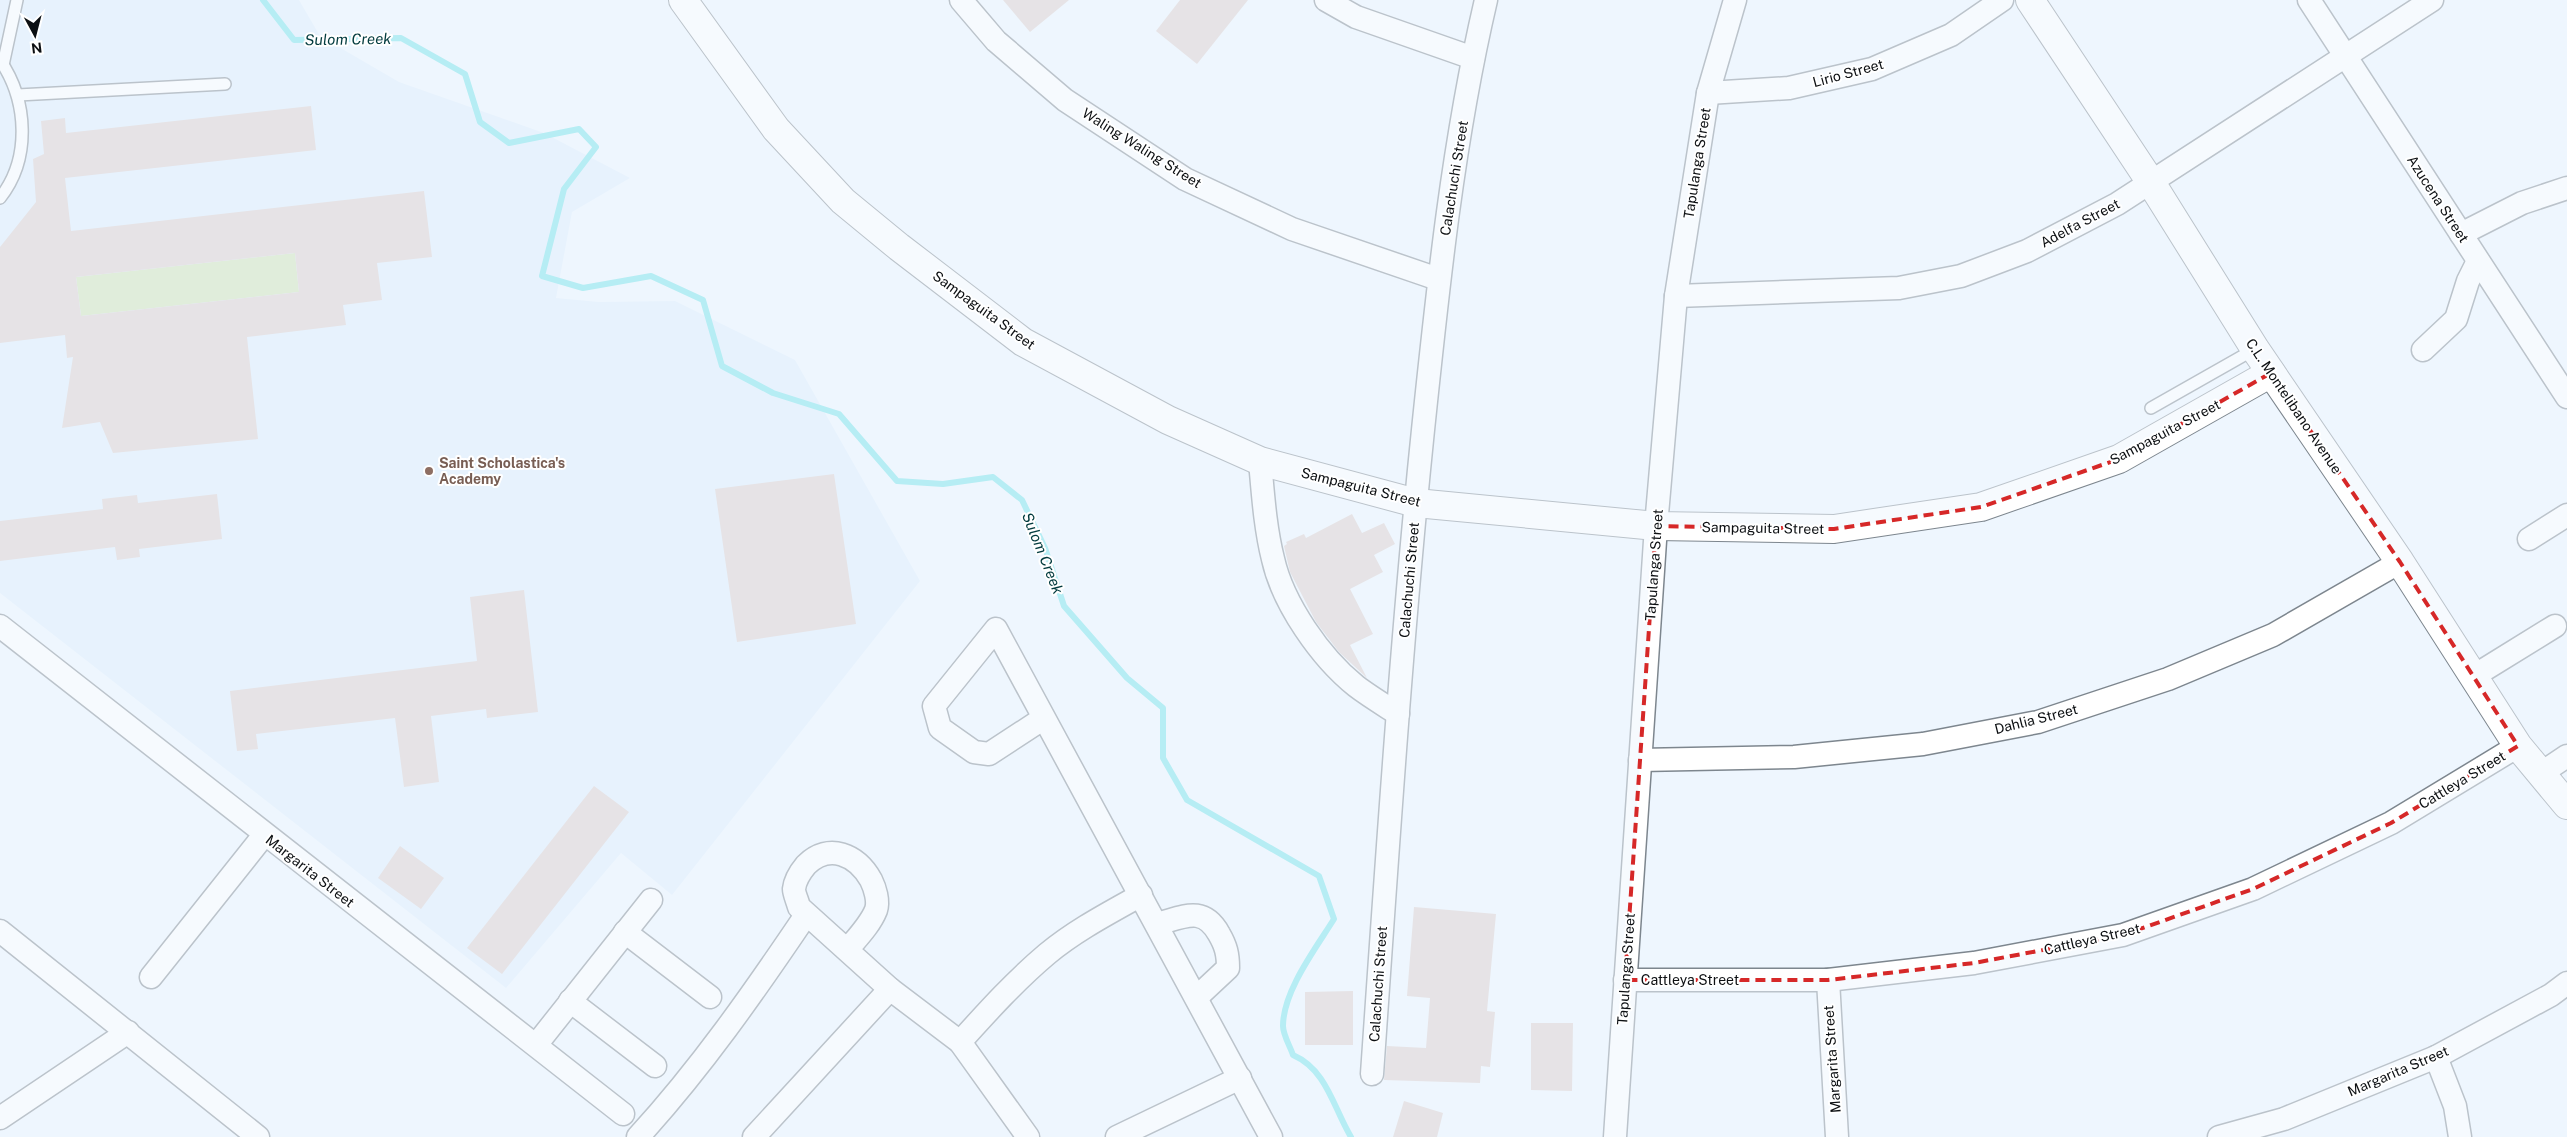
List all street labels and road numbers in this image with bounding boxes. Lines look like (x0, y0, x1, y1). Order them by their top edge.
street label: Lirio Street (1811, 56, 1885, 90)
street label: Waling Waling Street (1080, 105, 1204, 191)
street label: Tapulanga Street (1680, 106, 1714, 220)
street label: Calachuchi Street (1437, 119, 1471, 237)
street label: Azucena Street (2404, 153, 2472, 245)
street label: Adelfa Street (2038, 195, 2122, 251)
street label: Sampaguita Street (930, 267, 1038, 353)
street label: C.L. Montelibano Avenue (2243, 335, 2345, 477)
street label: Sampaguita Street (2107, 396, 2223, 468)
street label: Sampaguita Street (1299, 464, 1423, 510)
street label: Tapulanga Street (1642, 508, 1666, 622)
street label: Sampaguita Street (1701, 519, 1825, 537)
street label: Calachuchi Street (1396, 521, 1422, 639)
street label: Dahlia Street (1993, 701, 2079, 737)
street label: Cattleya Street (2416, 748, 2508, 812)
street label: Margarita Street (263, 831, 357, 911)
street label: Tapulanga Street (1614, 912, 1638, 1026)
street label: Cattleya Street (2042, 920, 2142, 958)
street label: Calachuchi Street (1366, 925, 1390, 1043)
street label: Cattleya Street (1641, 972, 1739, 988)
street label: Margarita Street (1820, 1005, 1844, 1113)
street label: Margarita Street (2345, 1043, 2451, 1099)

